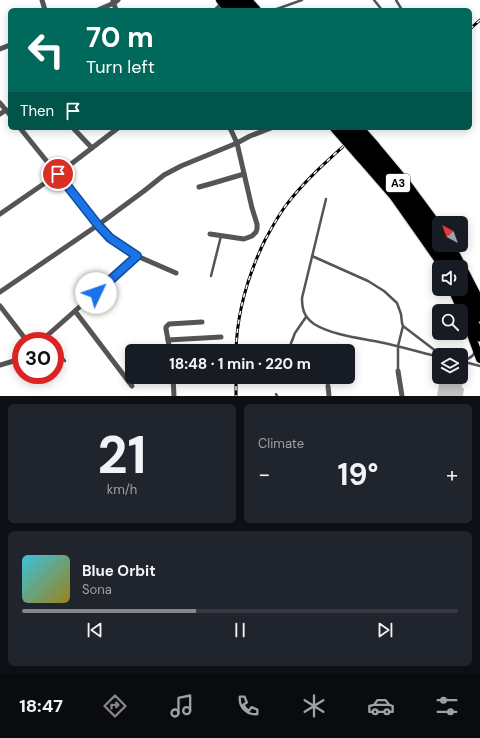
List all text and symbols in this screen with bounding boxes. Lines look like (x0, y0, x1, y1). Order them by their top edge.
text: 70 m (86, 19, 154, 56)
icon: left (20, 24, 72, 76)
text: Turn left (86, 55, 155, 79)
icon: arrive (62, 100, 84, 122)
text: Then (20, 101, 54, 121)
pin (41, 157, 75, 191)
icon: arrive (47, 163, 69, 185)
road number: A3 (386, 174, 410, 192)
north arrow (432, 216, 468, 252)
map controls (432, 216, 468, 384)
button: sound (432, 260, 468, 296)
position arrow (75, 272, 117, 314)
button: search (432, 304, 468, 340)
speed limit sign: 30 (12, 332, 64, 384)
button: layers (432, 348, 468, 384)
text: 18:48 · 1 min · 220 m (169, 354, 311, 374)
text: 21 (98, 421, 146, 489)
text: Climate (258, 435, 304, 452)
text: 19° (338, 455, 378, 494)
text: − (258, 460, 270, 489)
text: + (446, 460, 458, 489)
text: km/h (107, 481, 137, 498)
text: Blue Orbit (82, 561, 156, 581)
text: Sona (82, 581, 112, 598)
icon: previous (84, 619, 106, 641)
icon: pause (229, 619, 251, 641)
icon: next (374, 619, 396, 641)
icon: directions (101, 692, 129, 720)
icon: music (168, 692, 196, 720)
icon: phone (234, 692, 262, 720)
icon: climate (300, 692, 328, 720)
icon: car (367, 692, 395, 720)
icon: filters (433, 692, 461, 720)
text: 18:47 (19, 694, 63, 718)

